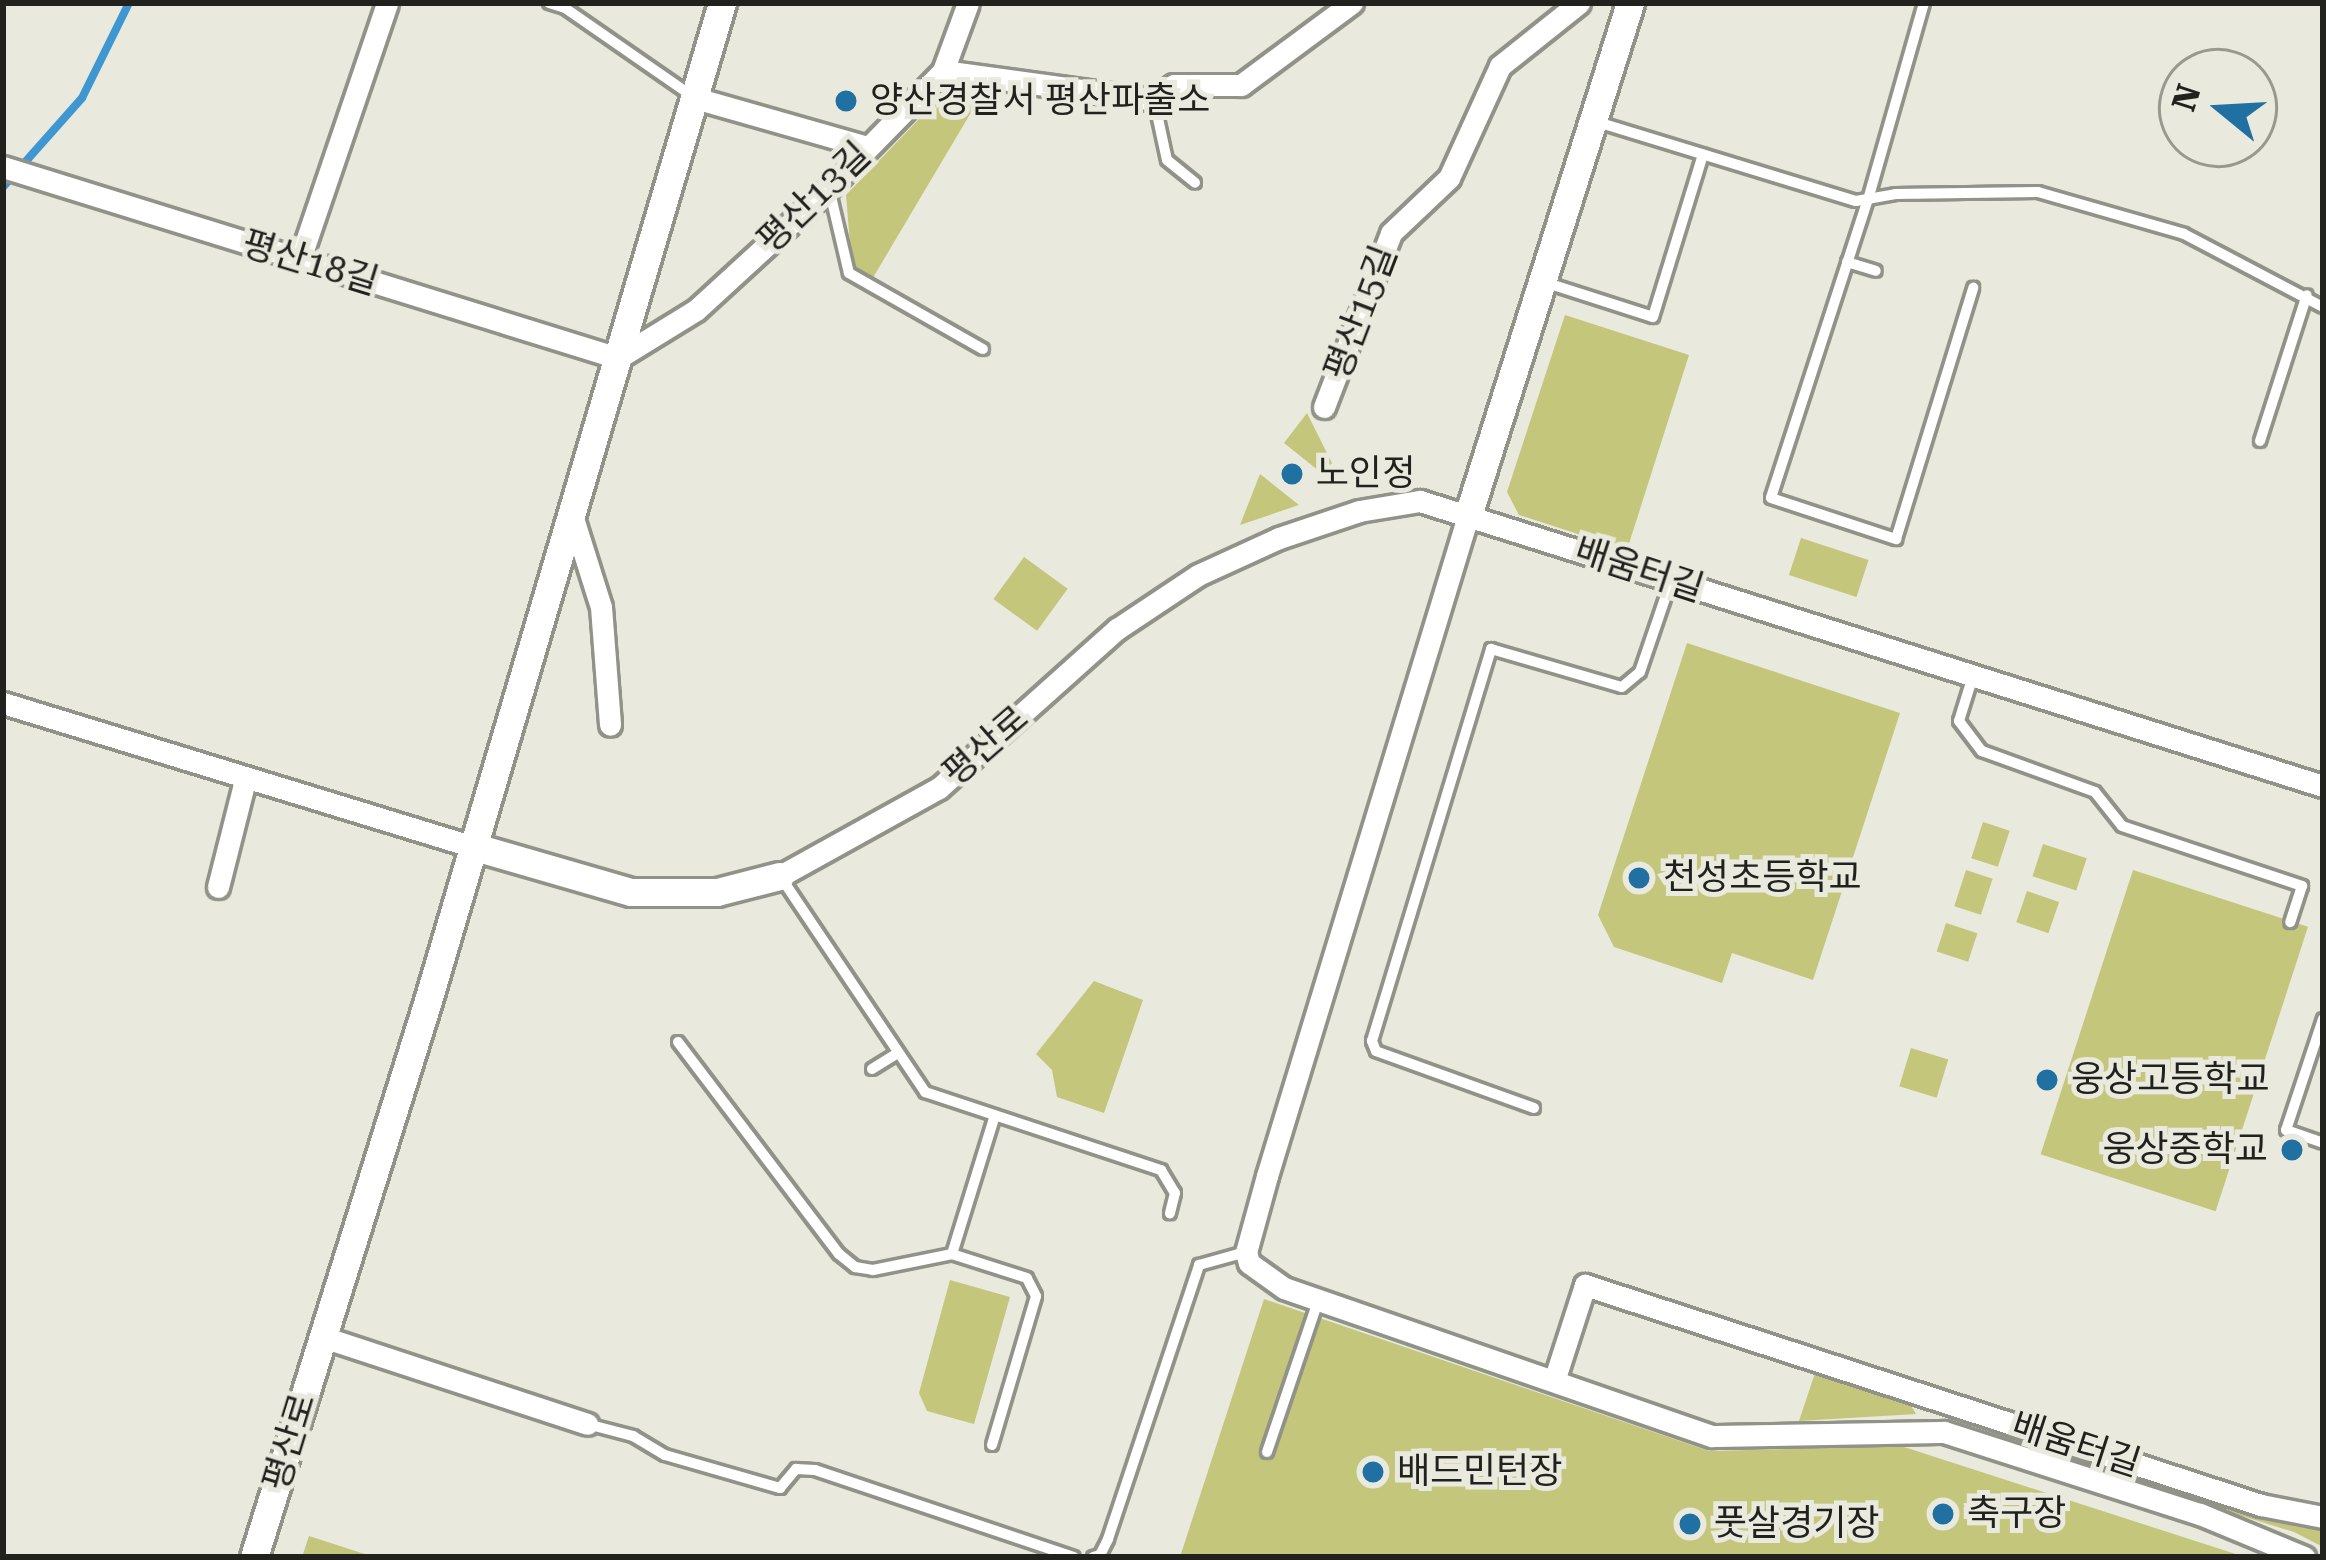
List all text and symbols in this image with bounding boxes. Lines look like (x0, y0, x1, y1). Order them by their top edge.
north arrow (2158, 48, 2278, 168)
place label: 양산경찰서 평산파출소 (870, 79, 1210, 123)
text: N (2164, 80, 2209, 116)
marker: 양산경찰서 평산파출소 (833, 88, 859, 114)
street label: 평산13길 (749, 134, 879, 262)
street label: 평산18길 (237, 222, 383, 304)
street label: 평산15길 (1316, 240, 1406, 386)
place label: 노인정 (1316, 452, 1415, 496)
marker: 노인정 (1279, 461, 1305, 487)
street label: 배움터길 (1569, 529, 1709, 611)
street label: 평산로 (934, 697, 1038, 795)
place label: 천성초등학교 (1663, 856, 1862, 900)
marker: 천성초등학교 (1626, 865, 1652, 891)
place label: 웅상고등학교 (2071, 1058, 2270, 1102)
marker: 웅상고등학교 (2034, 1067, 2060, 1093)
place label: 웅상중학교 (2102, 1128, 2268, 1172)
marker: 웅상중학교 (2279, 1137, 2305, 1163)
street label: 평산로 (255, 1388, 325, 1496)
street label: 배움터길 (2006, 1404, 2146, 1486)
place label: 배드민턴장 (1397, 1450, 1563, 1494)
marker: 배드민턴장 (1360, 1459, 1386, 1485)
place label: 축구장 (1967, 1492, 2066, 1536)
marker: 축구장 (1930, 1501, 1956, 1527)
place label: 풋살경기장 (1714, 1502, 1880, 1546)
marker: 풋살경기장 (1677, 1511, 1703, 1537)

